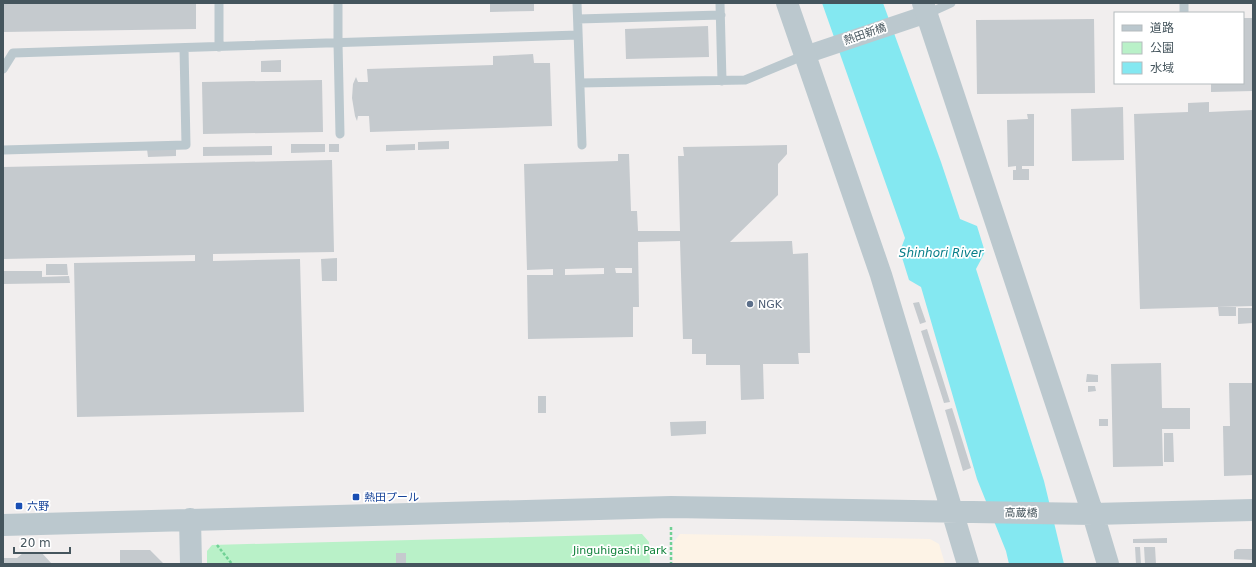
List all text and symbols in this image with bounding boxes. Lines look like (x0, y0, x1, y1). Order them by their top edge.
legend (1114, 12, 1244, 84)
street label: 熱田新橋 (842, 21, 888, 47)
text: 道路 (1150, 21, 1174, 35)
text: 公園 (1150, 41, 1174, 55)
text: 水域 (1150, 61, 1174, 75)
water label: Shinhori River (899, 246, 984, 260)
place label: NGK (758, 298, 783, 311)
marker: NGK (745, 299, 755, 309)
place label: 熱田プール (364, 491, 419, 504)
marker: 熱田プール (351, 492, 361, 502)
place label: 六野 (27, 500, 49, 513)
marker: 六野 (14, 501, 24, 511)
street label: 高蔵橋 (1004, 506, 1038, 520)
scale bar (14, 529, 70, 555)
text: 20 m (20, 536, 51, 550)
park label: Jinguhigashi Park (572, 544, 668, 557)

